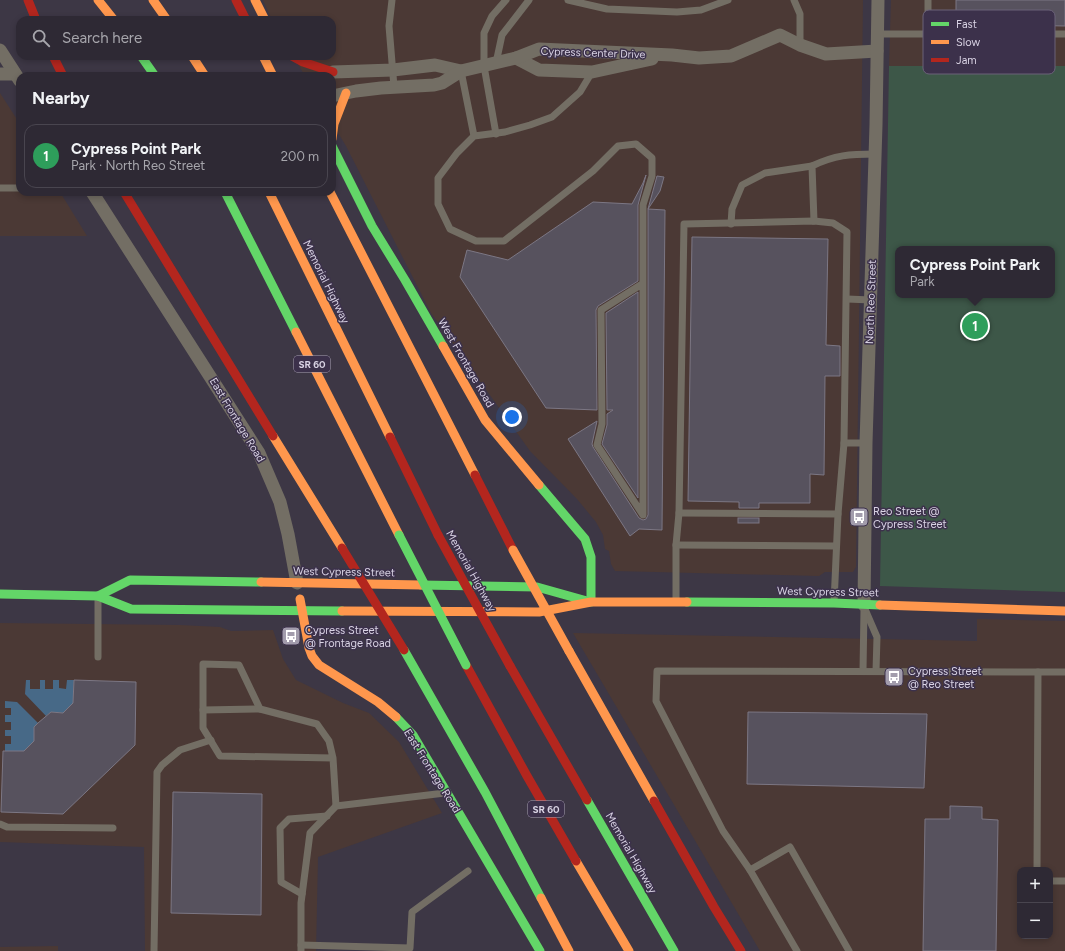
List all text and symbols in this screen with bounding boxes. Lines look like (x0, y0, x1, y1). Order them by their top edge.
legend (923, 10, 1055, 74)
search box (16, 16, 336, 60)
text: Fast (956, 18, 977, 31)
icon: search (30, 27, 52, 49)
text: Search here (62, 29, 142, 47)
text: Slow (956, 36, 980, 49)
street label: Cypress Center Drive (540, 45, 646, 61)
text: Jam (956, 54, 977, 67)
text: Nearby (32, 88, 90, 108)
text: Cypress Point Park (71, 140, 201, 158)
text: 1 (43, 149, 49, 164)
text: 200 m (281, 149, 319, 164)
text: Park · North Reo Street (71, 158, 205, 173)
street label: Memorial Highway (300, 238, 352, 326)
popup (895, 246, 1055, 298)
text: Cypress Point Park (910, 256, 1040, 274)
street label: North Reo Street (863, 260, 879, 344)
text: Park (910, 274, 935, 289)
pin: 1 (962, 311, 988, 341)
street label: West Frontage Road (435, 316, 497, 410)
road number: SR 60 (294, 356, 330, 372)
street label: East Frontage Road (207, 375, 267, 465)
your location (502, 407, 522, 427)
place label: Reo Street @ Cypress Street (873, 505, 947, 531)
bus stop icon: Reo Street @ Cypress Street (848, 506, 870, 528)
street label: Memorial Highway (443, 528, 499, 614)
street label: West Cypress Street (293, 565, 395, 579)
street label: West Cypress Street (777, 585, 879, 599)
place label: Cypress Street @ Frontage Road (305, 624, 391, 650)
bus stop icon: Cypress Street @ Frontage Road (280, 625, 302, 647)
place label: Cypress Street @ Reo Street (908, 665, 982, 691)
bus stop icon: Cypress Street @ Reo Street (883, 666, 905, 688)
street label: East Frontage Road (401, 727, 463, 815)
road number: SR 60 (528, 801, 564, 817)
street label: Memorial Highway (603, 810, 660, 896)
map controls (1017, 867, 1053, 939)
button: + (1017, 867, 1053, 903)
button: − (1017, 903, 1053, 939)

